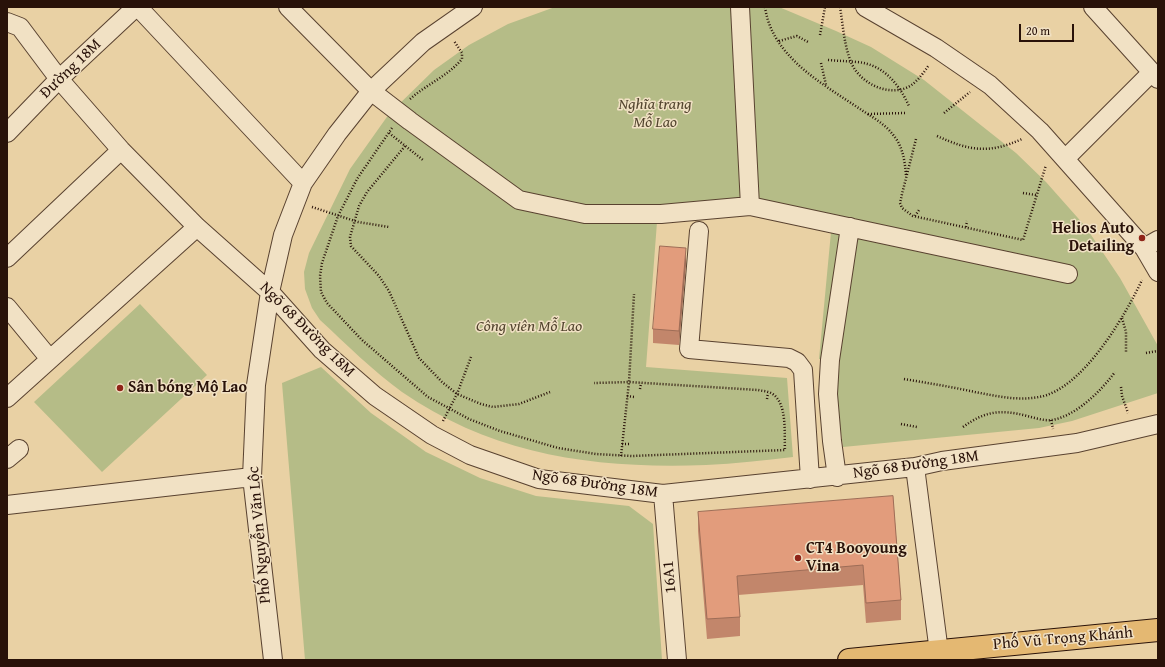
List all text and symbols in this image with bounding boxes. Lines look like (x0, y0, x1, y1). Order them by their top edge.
scale bar (1021, 16, 1076, 42)
text: 20 m (1026, 22, 1050, 39)
street label: Đường 18M (36, 35, 106, 103)
park label: Nghĩa trang Mỗ Lao (618, 95, 692, 133)
place label: Helios Auto Detailing (1052, 219, 1134, 257)
marker: Helios Auto Detailing (1137, 233, 1147, 243)
street label: Ngõ 68 Đường 18M (255, 278, 359, 382)
park label: Công viên Mỗ Lao (476, 317, 582, 337)
place label: Sân bóng Mộ Lao (128, 378, 247, 398)
marker: Sân bóng Mộ Lao (115, 383, 125, 393)
street label: Ngõ 68 Đường 18M (852, 447, 980, 483)
street label: Phố Nguyễn Văn Lộc (244, 465, 276, 605)
street label: Ngõ 68 Đường 18M (531, 466, 659, 502)
place label: CT4 Booyoung Vina (806, 539, 907, 577)
marker: CT4 Booyoung Vina (793, 553, 803, 563)
street label: 16A1 (659, 560, 681, 594)
street label: Phố Vũ Trọng Khánh (992, 623, 1134, 655)

